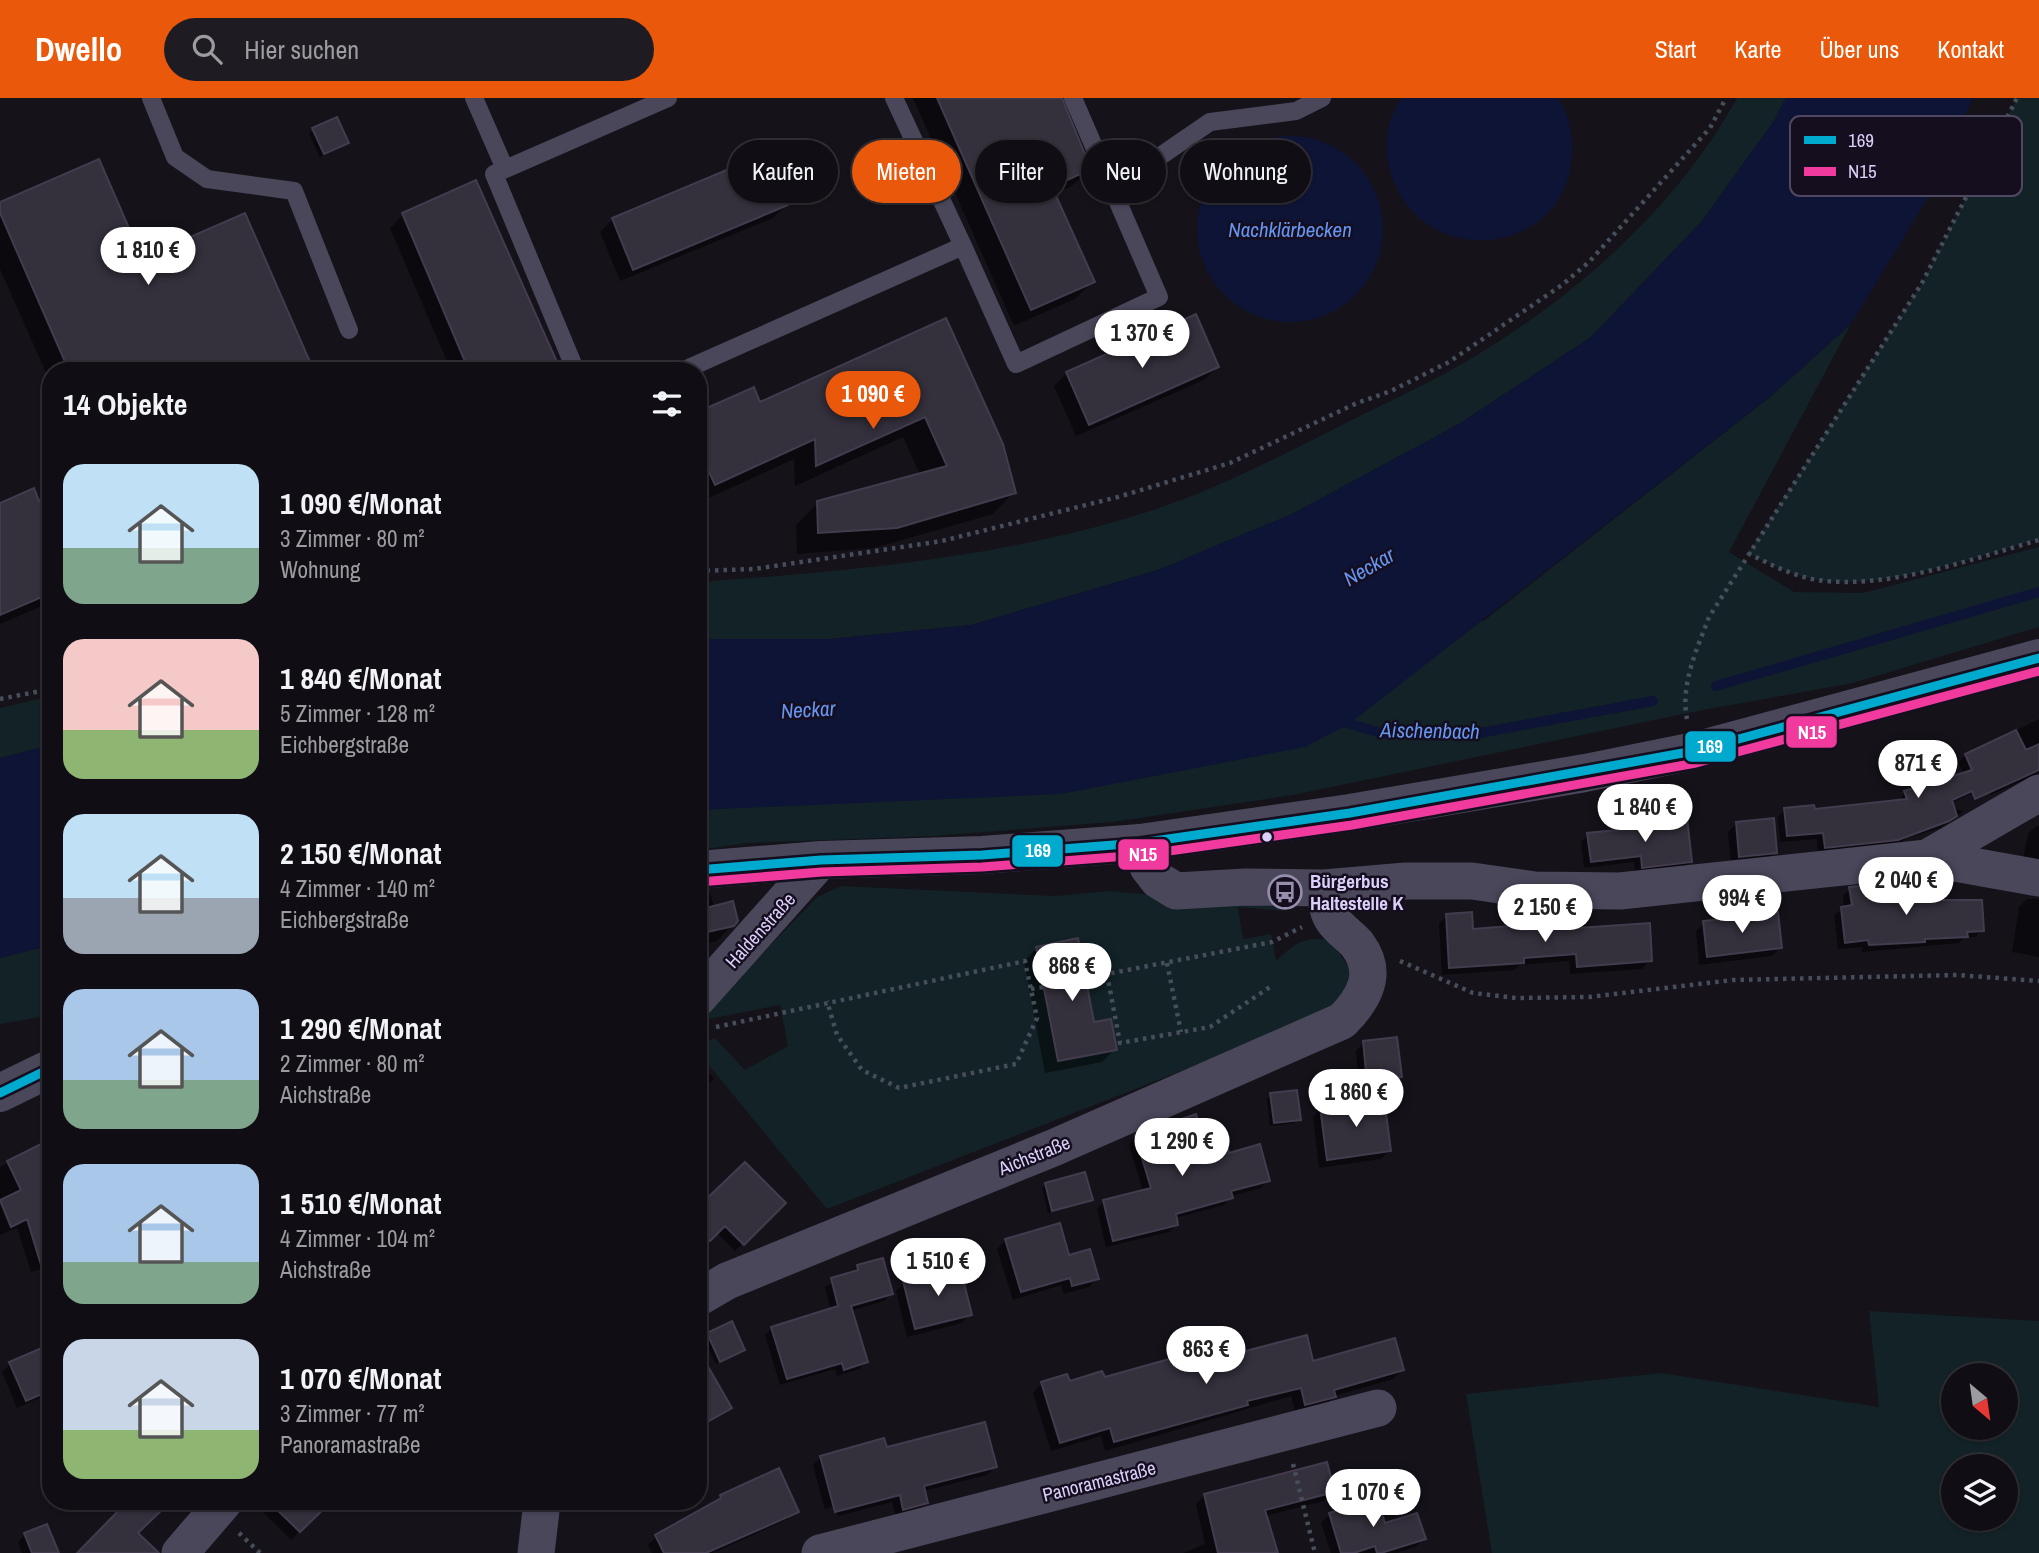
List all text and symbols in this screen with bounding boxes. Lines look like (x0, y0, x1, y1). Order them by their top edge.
search box (164, 18, 654, 81)
text: Dwello (35, 27, 122, 71)
icon: search (188, 30, 226, 68)
text: Hier suchen (244, 32, 359, 67)
text: Start (1655, 33, 1696, 65)
text: Karte (1734, 33, 1781, 65)
text: Über uns (1819, 33, 1899, 65)
text: Kontakt (1937, 33, 2004, 65)
legend (1790, 116, 2022, 196)
text: 169 (1848, 127, 1874, 153)
chip: Kaufen (728, 140, 838, 203)
chip: Mieten (852, 140, 961, 203)
chip: Filter (975, 140, 1067, 203)
chip: Neu (1081, 140, 1166, 203)
chip: Wohnung (1180, 140, 1311, 203)
text: N15 (1848, 158, 1877, 184)
water label: Nachklärbecken (1228, 215, 1352, 244)
pin: 1 810 € (83, 228, 213, 287)
text: 1 810 € (117, 234, 179, 265)
pin: 1 370 € (1077, 310, 1207, 370)
text: 1 370 € (1111, 317, 1173, 348)
pin: 1 090 € (808, 372, 938, 431)
text: 1 090 € (842, 378, 904, 409)
text: 14 Objekte (63, 384, 187, 424)
icon: filters (648, 385, 686, 423)
text: 1 090 €/Monat (280, 483, 441, 523)
icon: home (119, 492, 203, 576)
text: 3 Zimmer · 80 m² (280, 523, 425, 554)
water label: Neckar (1338, 540, 1401, 593)
text: Wohnung (280, 554, 360, 585)
text: 1 840 €/Monat (280, 658, 441, 698)
icon: home (119, 667, 203, 751)
water label: Neckar (780, 694, 837, 725)
text: 5 Zimmer · 128 m² (280, 698, 435, 729)
water label: Aischenbach (1379, 715, 1480, 746)
line badge: N15 (1785, 715, 1838, 749)
text: N15 (1798, 719, 1827, 745)
text: Eichbergstraße (280, 729, 409, 760)
line badge: 169 (1684, 730, 1737, 763)
text: 169 (1697, 733, 1723, 759)
pin: 871 € (1869, 740, 1967, 800)
text: 871 € (1894, 747, 1942, 778)
pin: 1 840 € (1580, 784, 1710, 844)
text: 1 840 € (1614, 791, 1676, 822)
unlabelled marker (1260, 830, 1274, 844)
text: 2 150 €/Monat (280, 833, 441, 873)
line badge: 169 (1011, 834, 1064, 868)
text: 169 (1025, 837, 1051, 863)
line badge: N15 (1117, 838, 1170, 871)
text: N15 (1129, 841, 1158, 867)
icon: home (119, 842, 203, 926)
pin: 2 040 € (1841, 858, 1971, 917)
text: 2 040 € (1875, 864, 1937, 895)
place label: Bürgerbus Haltestelle K (1310, 868, 1404, 916)
text: 4 Zimmer · 140 m² (280, 873, 435, 904)
bus stop icon: Bürgerbus Haltestelle K (1266, 873, 1304, 911)
pin: 994 € (1693, 876, 1791, 935)
text: 994 € (1718, 882, 1766, 913)
pin: 2 150 € (1480, 884, 1610, 944)
street label: Haldenstraße (719, 887, 801, 973)
text: 2 150 € (1514, 891, 1576, 922)
text: Eichbergstraße (280, 904, 409, 935)
pin: 868 € (1023, 944, 1121, 1003)
text: 868 € (1048, 950, 1096, 981)
text: 1 290 €/Monat (280, 1008, 441, 1048)
icon: home (119, 1017, 203, 1101)
text: 2 Zimmer · 80 m² (280, 1048, 425, 1079)
pin: 1 860 € (1291, 1070, 1421, 1129)
text: 1 860 € (1325, 1076, 1387, 1107)
text: Aichstraße (280, 1079, 371, 1110)
pin: 1 290 € (1117, 1118, 1247, 1178)
text: 1 290 € (1151, 1125, 1213, 1156)
street label: Aichstraße (993, 1129, 1074, 1182)
text: 1 510 €/Monat (280, 1183, 441, 1223)
icon: home (119, 1192, 203, 1276)
text: 4 Zimmer · 104 m² (280, 1223, 435, 1254)
pin: 1 510 € (873, 1238, 1003, 1298)
text: 1 510 € (907, 1245, 969, 1276)
text: Aichstraße (280, 1254, 371, 1285)
pin: 863 € (1157, 1326, 1255, 1386)
text: 863 € (1182, 1333, 1230, 1364)
text: 1 070 €/Monat (280, 1358, 441, 1398)
north arrow (1941, 1363, 2018, 1440)
map controls (1941, 1363, 2018, 1531)
icon: home (119, 1367, 203, 1451)
text: 3 Zimmer · 77 m² (280, 1398, 425, 1429)
text: Panoramastraße (280, 1429, 420, 1460)
street label: Panoramastraße (1040, 1454, 1158, 1508)
button: layers (1941, 1454, 2018, 1531)
pin: 1 070 € (1308, 1470, 1438, 1529)
text: 1 070 € (1342, 1476, 1404, 1507)

